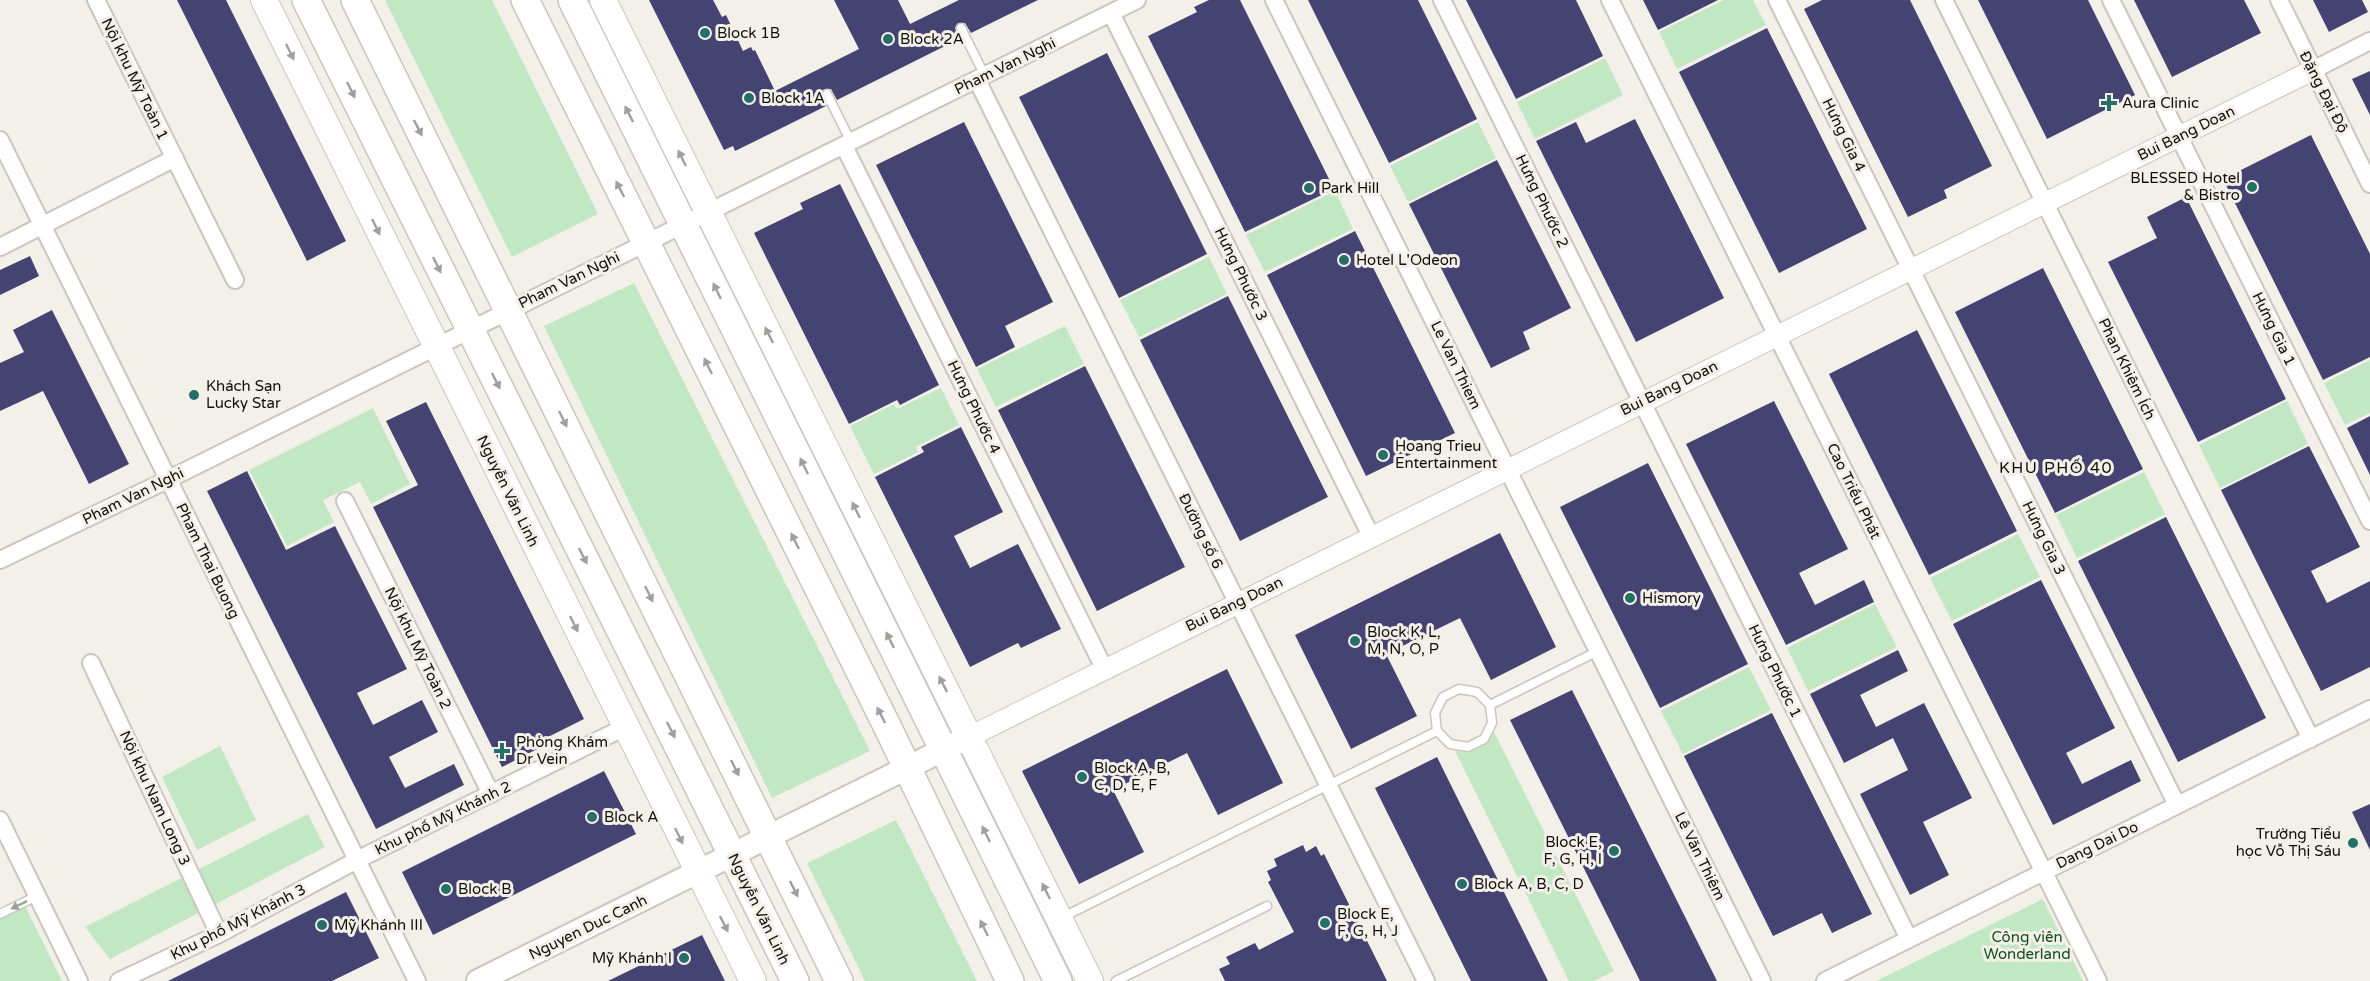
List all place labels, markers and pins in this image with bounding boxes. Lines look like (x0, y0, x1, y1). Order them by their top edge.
place label: Block 1B (717, 24, 780, 42)
marker: Block 1B (698, 26, 712, 40)
place label: Block 2A (900, 30, 964, 48)
marker: Block 2A (881, 32, 895, 46)
place label: Block 1A (761, 89, 825, 107)
marker: Block 1A (742, 91, 756, 105)
marker: Aura Clinic (2100, 94, 2118, 112)
place label: Aura Clinic (2122, 94, 2199, 112)
place label: BLESSED Hotel & Bistro (2130, 169, 2240, 204)
place label: Park Hill (1321, 179, 1379, 197)
marker: BLESSED Hotel & Bistro (2245, 180, 2259, 194)
marker: Park Hill (1302, 181, 1316, 195)
place label: Hotel L'Odeon (1356, 251, 1458, 269)
marker: Hotel L'Odeon (1337, 253, 1351, 267)
place label: Khách Sạn Lucky Star (206, 377, 281, 412)
marker: Khách Sạn Lucky Star (187, 388, 201, 402)
place label: Hoang Trieu Entertainment (1395, 437, 1498, 472)
marker: Hoang Trieu Entertainment (1376, 448, 1390, 462)
place label: Hismory (1642, 589, 1701, 607)
marker: Hismory (1623, 591, 1637, 605)
place label: Block K, L, M, N, O, P (1367, 623, 1441, 658)
marker: Block K, L, M, N, O, P (1348, 634, 1362, 648)
place label: Phòng Khám Dr Vein (516, 733, 608, 768)
marker: Phòng Khám Dr Vein (493, 742, 511, 760)
place label: Block A, B, C, D, E, F (1094, 759, 1170, 794)
marker: Block A, B, C, D, E, F (1075, 770, 1089, 784)
place label: Block A (604, 808, 658, 826)
marker: Block A (585, 810, 599, 824)
place label: Trường Tiểu học Vỗ Thị Sáu (2236, 825, 2341, 860)
place label: Block E, F, G, H, I (1544, 833, 1602, 868)
marker: Trường Tiểu học Vỗ Thị Sáu (2346, 836, 2360, 850)
marker: Block E, F, G, H, I (1607, 844, 1621, 858)
place label: Block A, B, C, D (1474, 875, 1584, 893)
marker: Block A, B, C, D (1455, 877, 1469, 891)
place label: Block B (458, 880, 512, 898)
marker: Block B (439, 882, 453, 896)
place label: Block E, F, G, H, J (1337, 905, 1398, 940)
place label: Mỹ Khánh III (334, 916, 423, 934)
marker: Block E, F, G, H, J (1318, 916, 1332, 930)
marker: Mỹ Khánh III (315, 918, 329, 932)
place label: Mỹ Khánh I (592, 949, 672, 967)
marker: Mỹ Khánh I (677, 951, 691, 965)

